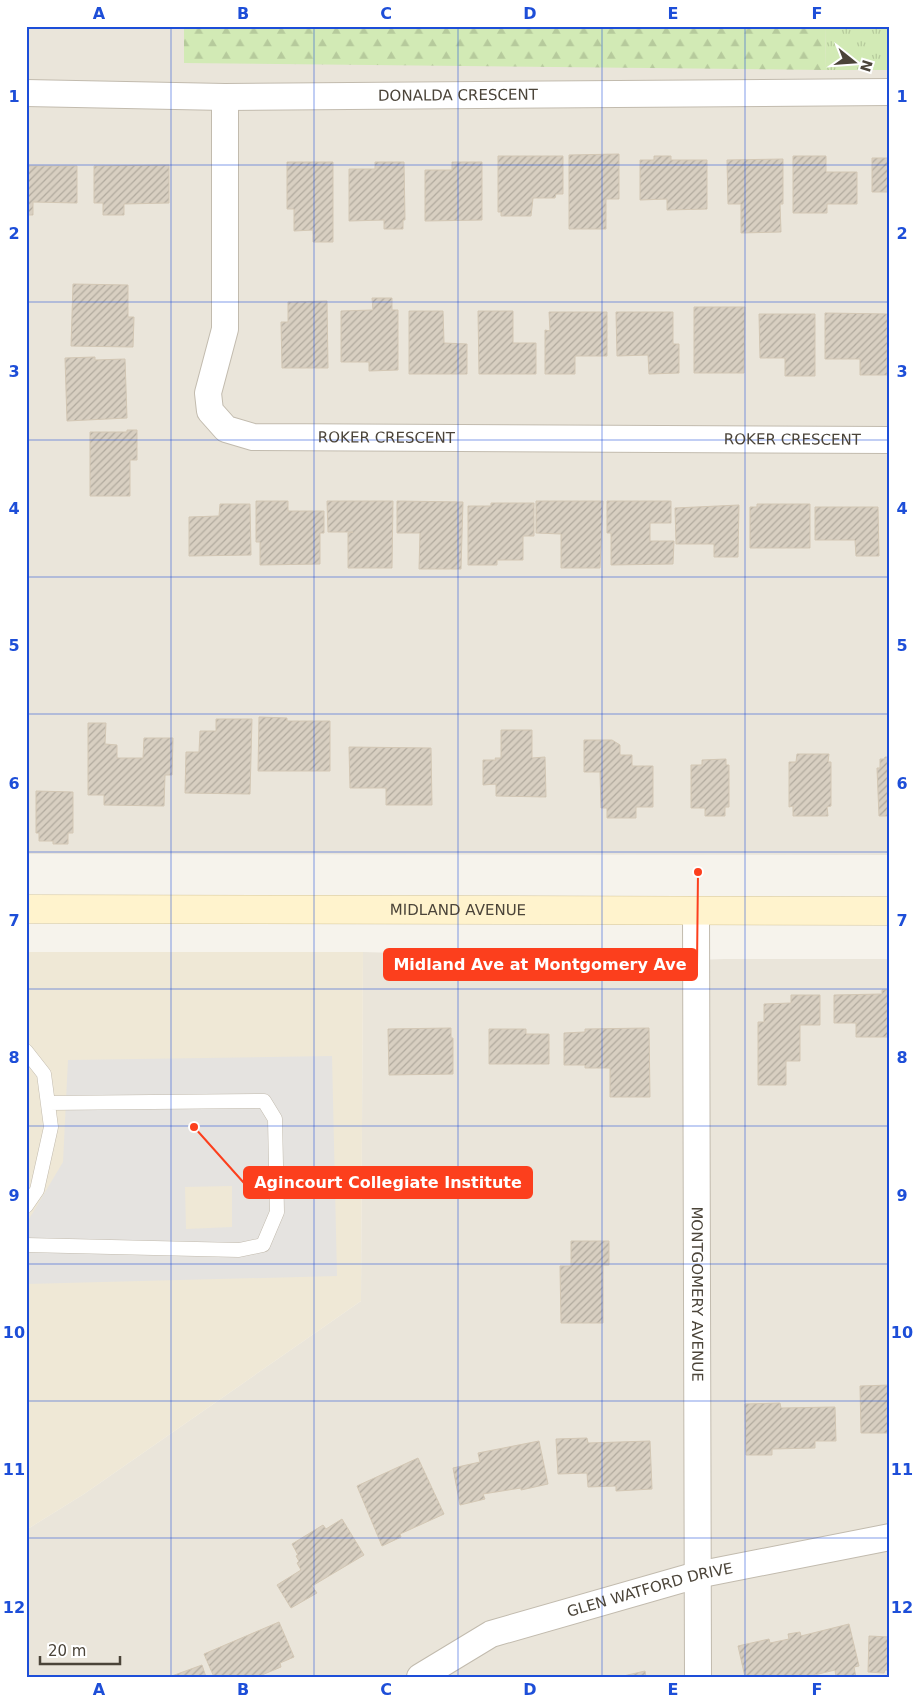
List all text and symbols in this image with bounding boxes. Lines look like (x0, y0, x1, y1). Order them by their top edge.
text: A (93, 4, 106, 23)
text: B (237, 4, 249, 23)
text: C (380, 4, 392, 23)
text: D (523, 4, 537, 23)
text: E (668, 4, 678, 23)
text: F (812, 4, 822, 23)
north arrow (828, 38, 878, 88)
text: N (857, 58, 876, 74)
street label: DONALDA CRESCENT (378, 86, 539, 105)
text: 1 (8, 87, 20, 106)
text: 1 (896, 87, 908, 106)
text: 2 (8, 224, 20, 243)
text: 2 (896, 224, 908, 243)
text: 3 (8, 362, 20, 381)
text: 3 (896, 362, 908, 381)
street label: ROKER CRESCENT (318, 428, 456, 447)
street label: ROKER CRESCENT (724, 430, 862, 449)
text: 4 (8, 499, 20, 518)
text: 4 (896, 499, 908, 518)
text: 5 (8, 636, 20, 655)
text: 5 (896, 636, 908, 655)
text: 6 (8, 774, 20, 793)
text: 6 (896, 774, 908, 793)
street label: MIDLAND AVENUE (390, 901, 526, 919)
text: 7 (8, 911, 20, 930)
text: 7 (896, 911, 908, 930)
callout: Midland Ave at Montgomery Ave (384, 949, 697, 980)
text: Midland Ave at Montgomery Ave (393, 955, 687, 974)
text: 8 (8, 1048, 20, 1067)
text: 8 (896, 1048, 908, 1067)
callout: Agincourt Collegiate Institute (244, 1167, 532, 1198)
text: Agincourt Collegiate Institute (254, 1173, 522, 1192)
text: 9 (8, 1186, 20, 1205)
text: 9 (896, 1186, 908, 1205)
street label: MONTGOMERY AVENUE (688, 1206, 706, 1382)
text: 10 (3, 1323, 25, 1342)
text: 10 (891, 1323, 913, 1342)
text: 11 (3, 1460, 25, 1479)
text: 11 (891, 1460, 913, 1479)
street label: GLEN WATFORD DRIVE (565, 1559, 734, 1621)
text: 12 (3, 1598, 25, 1617)
text: 12 (891, 1598, 913, 1617)
scale bar (40, 1633, 120, 1665)
text: 20 m (48, 1642, 86, 1660)
text: A (93, 1680, 106, 1699)
text: B (237, 1680, 249, 1699)
text: C (380, 1680, 392, 1699)
text: D (523, 1680, 537, 1699)
text: E (668, 1680, 678, 1699)
text: F (812, 1680, 822, 1699)

